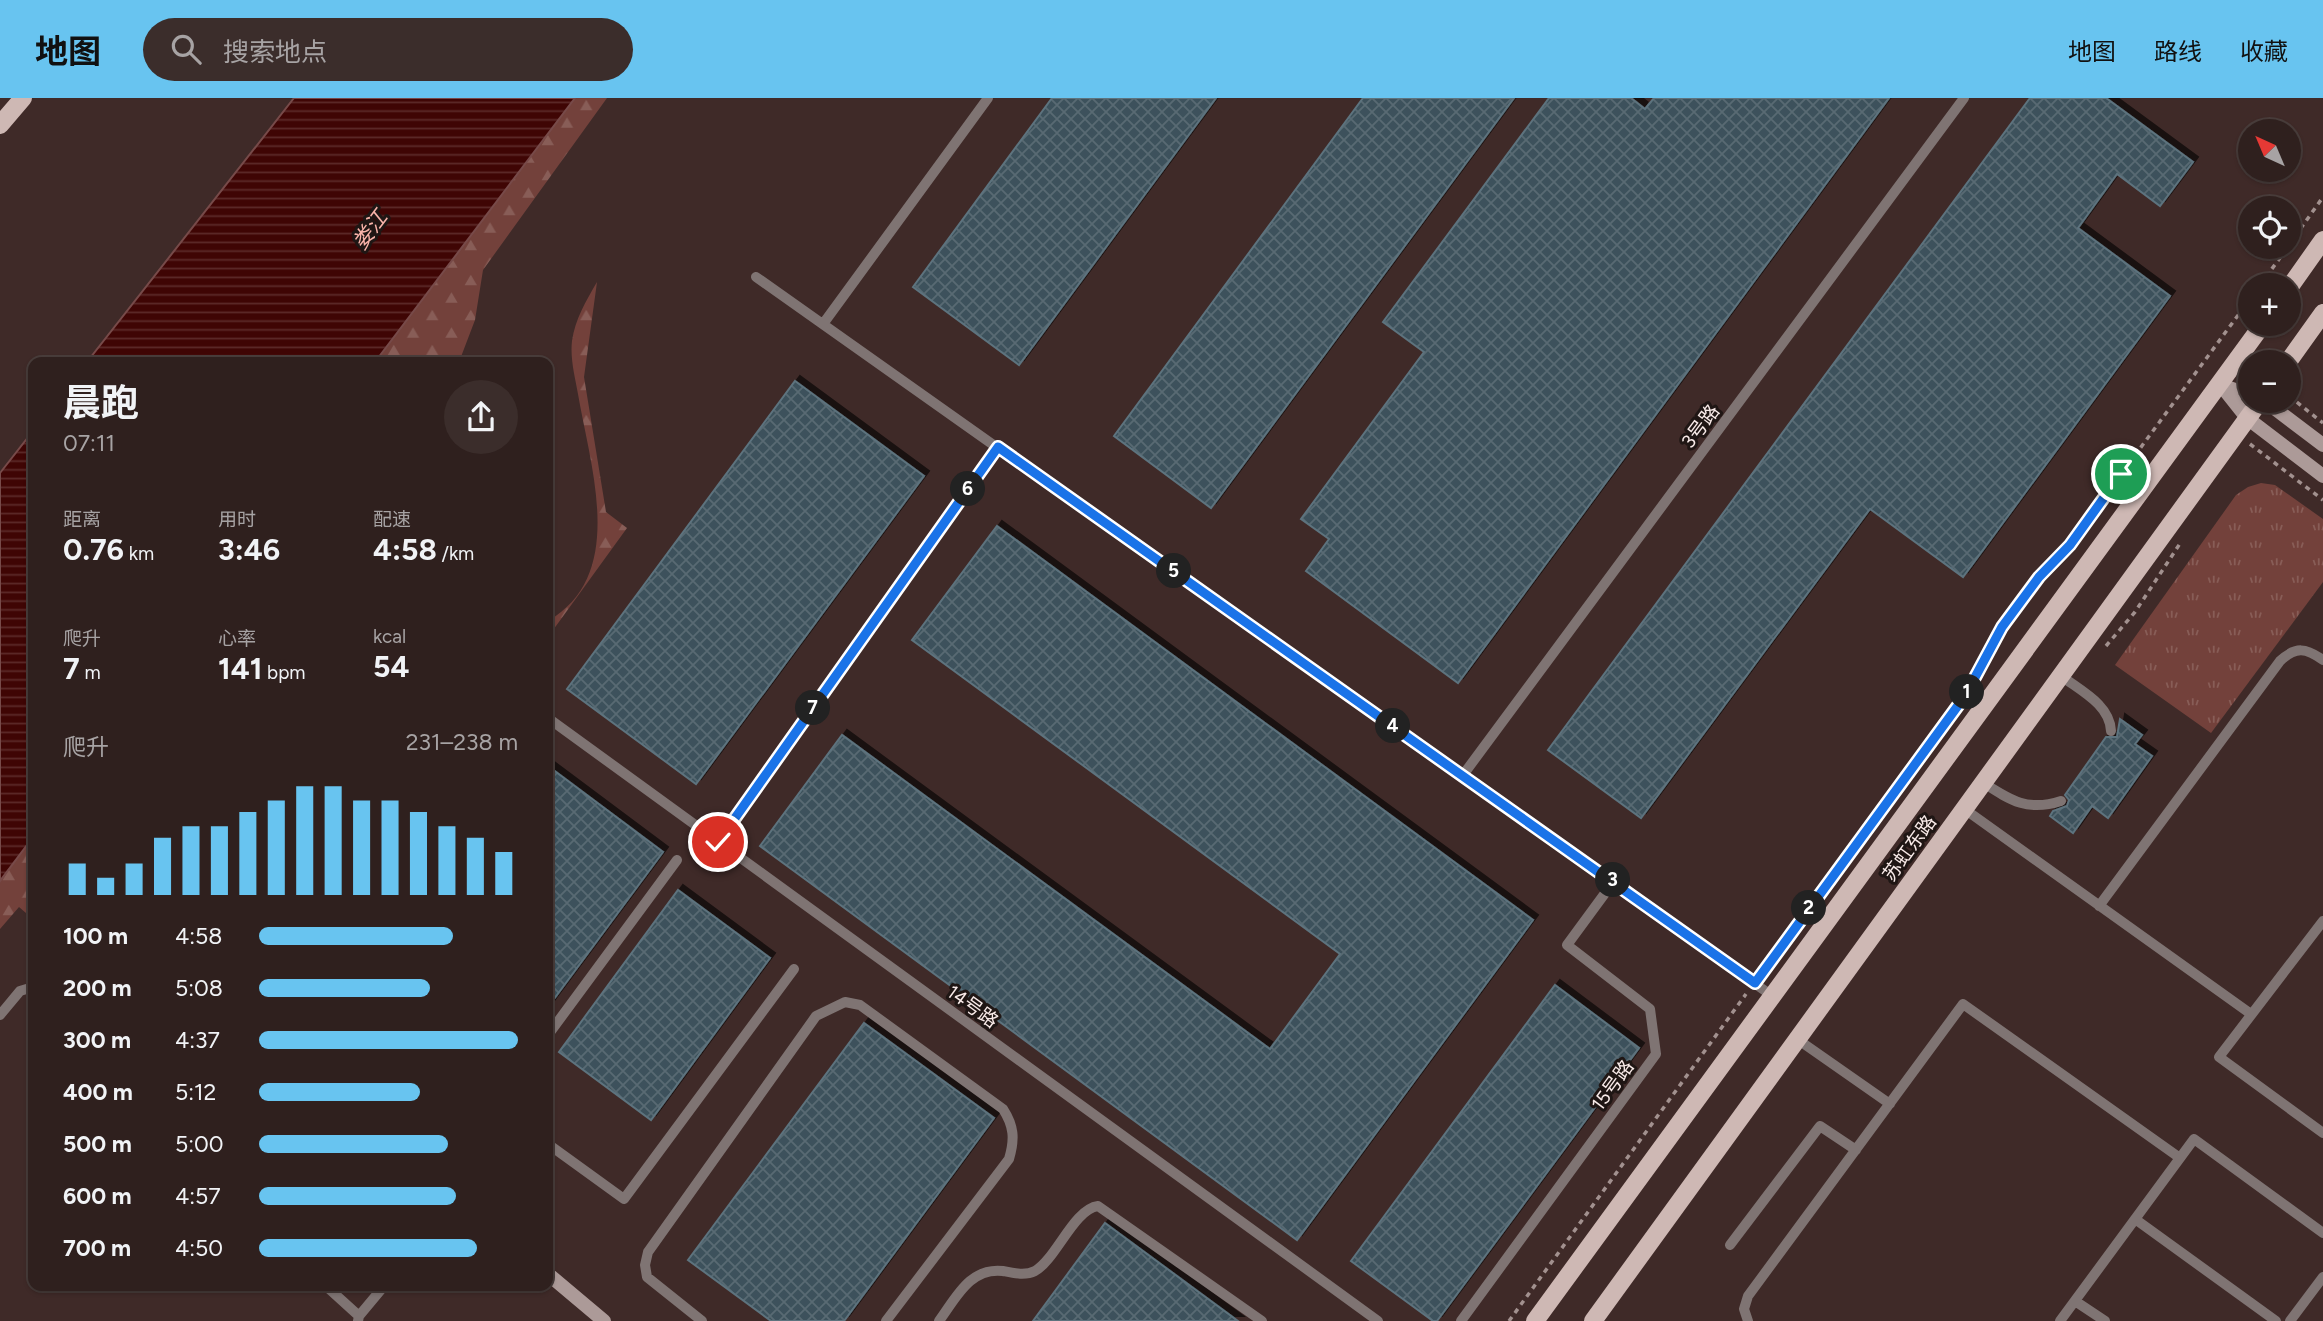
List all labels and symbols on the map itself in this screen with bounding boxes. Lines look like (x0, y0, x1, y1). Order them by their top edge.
north arrow (2238, 119, 2301, 182)
water label: 娄江 (347, 204, 393, 254)
street label: 3号路 (1677, 400, 1724, 453)
pin (2091, 444, 2151, 504)
pin: 6 (950, 472, 986, 506)
pin: 5 (1156, 554, 1192, 588)
pin: 1 (1950, 674, 1984, 710)
pin: 7 (796, 690, 830, 726)
pin: 4 (1376, 708, 1410, 744)
street label: 苏虹东路 (1878, 811, 1941, 886)
pin (688, 812, 748, 872)
pin: 3 (1596, 862, 1630, 898)
pin: 2 (1792, 890, 1826, 926)
street label: 14号路 (943, 980, 1003, 1033)
street label: 15号路 (1586, 1056, 1638, 1115)

